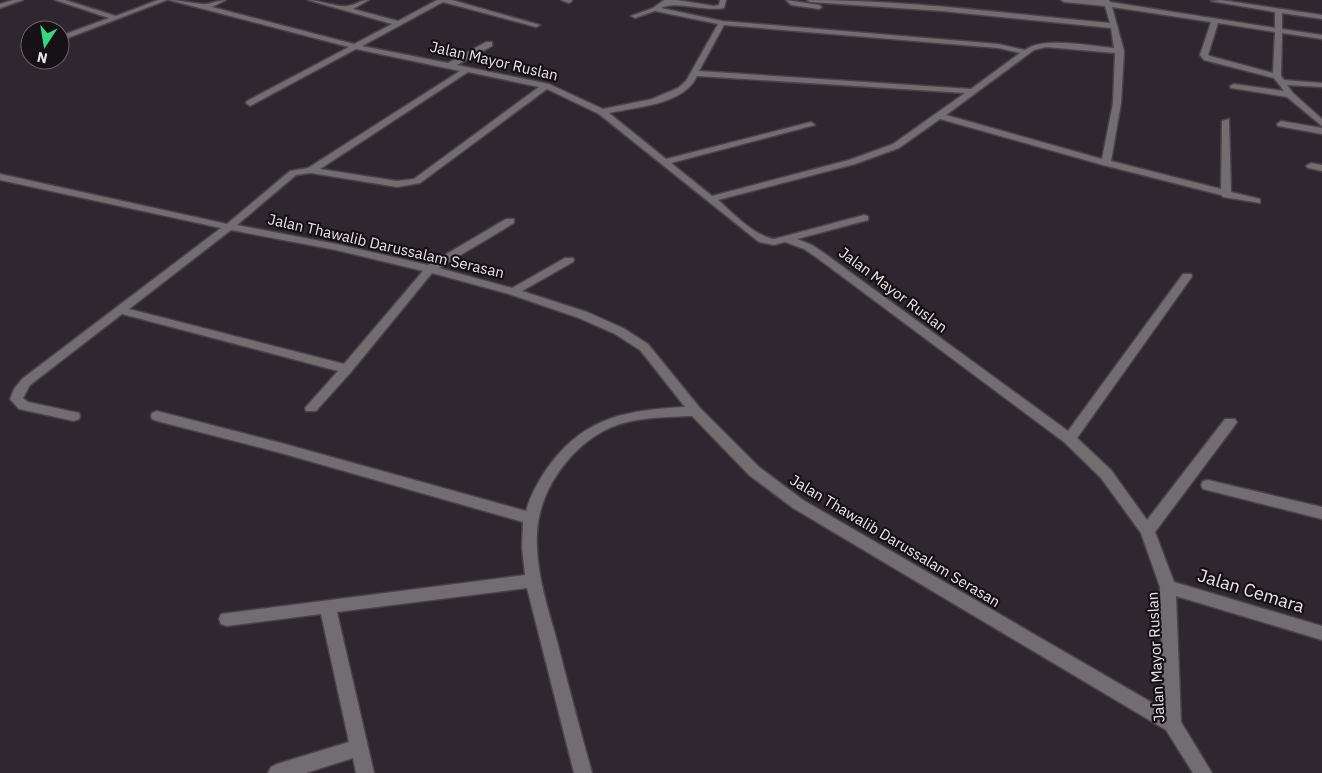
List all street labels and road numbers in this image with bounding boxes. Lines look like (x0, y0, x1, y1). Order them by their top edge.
street label: Jalan Mayor Ruslan (428, 37, 560, 84)
street label: Jalan Thawalib Darussalam Serasan (266, 209, 506, 282)
street label: Jalan Mayor Ruslan (835, 243, 951, 337)
street label: Jalan Thawalib Darussalam Serasan (787, 470, 1004, 611)
street label: Jalan Cemara (1195, 563, 1308, 618)
street label: Jalan Mayor Ruslan (1143, 591, 1168, 723)

